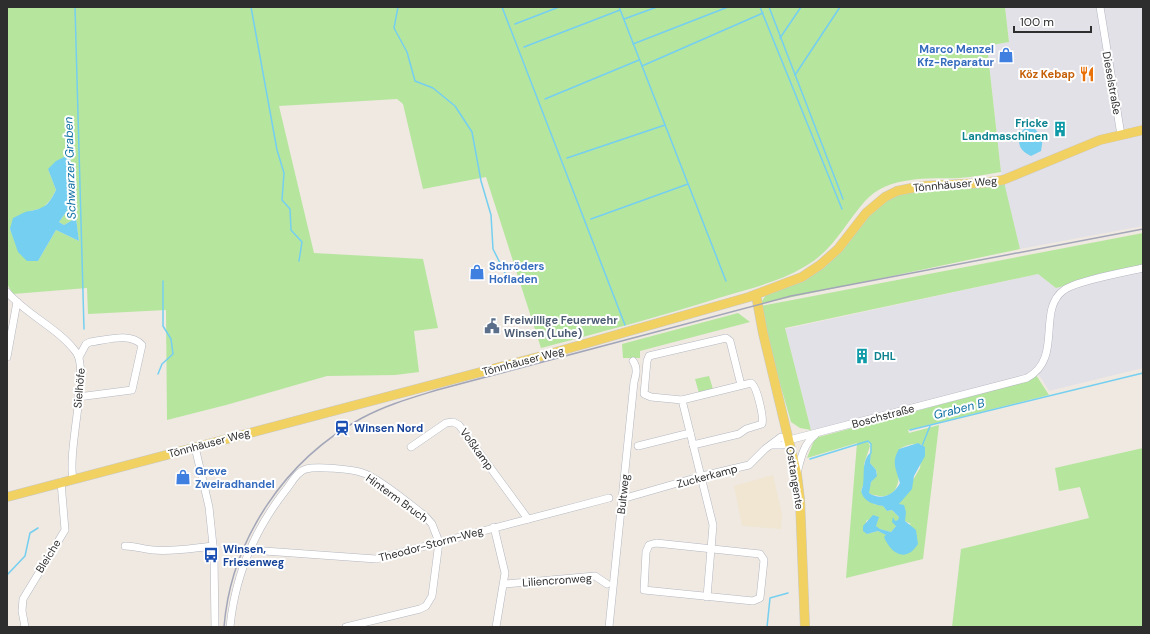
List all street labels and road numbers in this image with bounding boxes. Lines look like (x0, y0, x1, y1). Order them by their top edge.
street label: Dieselstraße (1100, 50, 1124, 116)
street label: Tönnhäuser Weg (912, 173, 998, 195)
street label: Tönnhäuser Weg (481, 343, 565, 379)
street label: Sielhöfe (70, 367, 88, 409)
street label: Boschstraße (850, 401, 916, 431)
street label: Tönnhäuser Weg (167, 425, 251, 461)
street label: Voßkamp (457, 425, 497, 473)
street label: Osttangente (783, 445, 807, 511)
street label: Zuckerkamp (675, 461, 739, 491)
street label: Hinterm Bruch (363, 471, 431, 525)
street label: Bultweg (614, 473, 632, 515)
street label: Theodor-Storm-Weg (377, 523, 485, 565)
street label: Bleiche (32, 537, 64, 575)
street label: Liliencronweg (522, 571, 592, 589)

